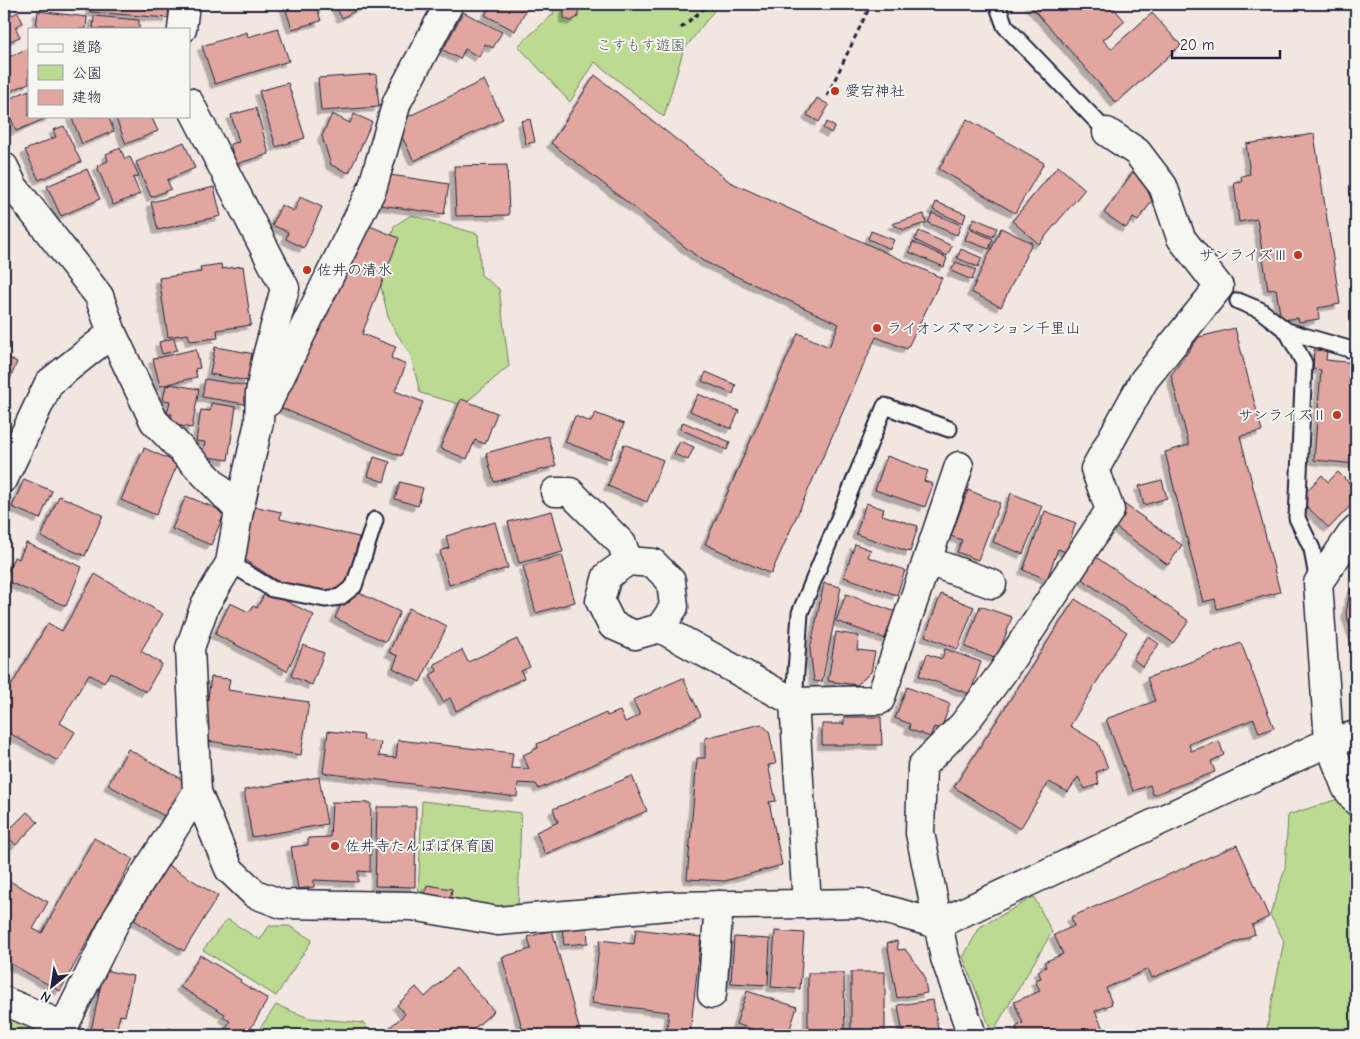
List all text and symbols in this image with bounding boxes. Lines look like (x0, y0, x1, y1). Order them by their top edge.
legend (28, 28, 190, 118)
scale bar (1172, 28, 1280, 60)
park label: こすもす遊園 (597, 36, 685, 54)
text: 20 m (1180, 36, 1214, 54)
text: 道路 (72, 38, 102, 56)
text: 公園 (72, 64, 102, 82)
place label: 愛宕神社 (845, 82, 905, 100)
marker: 愛宕神社 (829, 85, 841, 97)
text: 建物 (72, 88, 102, 106)
place label: サンライズⅢ (1199, 246, 1288, 264)
marker: サンライズⅢ (1292, 249, 1304, 261)
place label: 佐井の清水 (317, 261, 392, 279)
marker: 佐井の清水 (301, 264, 313, 276)
place label: ライオンズマンション千里山 (887, 319, 1080, 337)
marker: ライオンズマンション千里山 (871, 322, 883, 334)
place label: サンライズⅡ (1238, 406, 1327, 424)
marker: サンライズⅡ (1331, 409, 1343, 421)
place label: 佐井寺たんぽぽ保育園 (345, 837, 495, 855)
marker: 佐井寺たんぽぽ保育園 (329, 840, 341, 852)
north arrow (28, 962, 78, 1012)
text: N (38, 987, 54, 1006)

